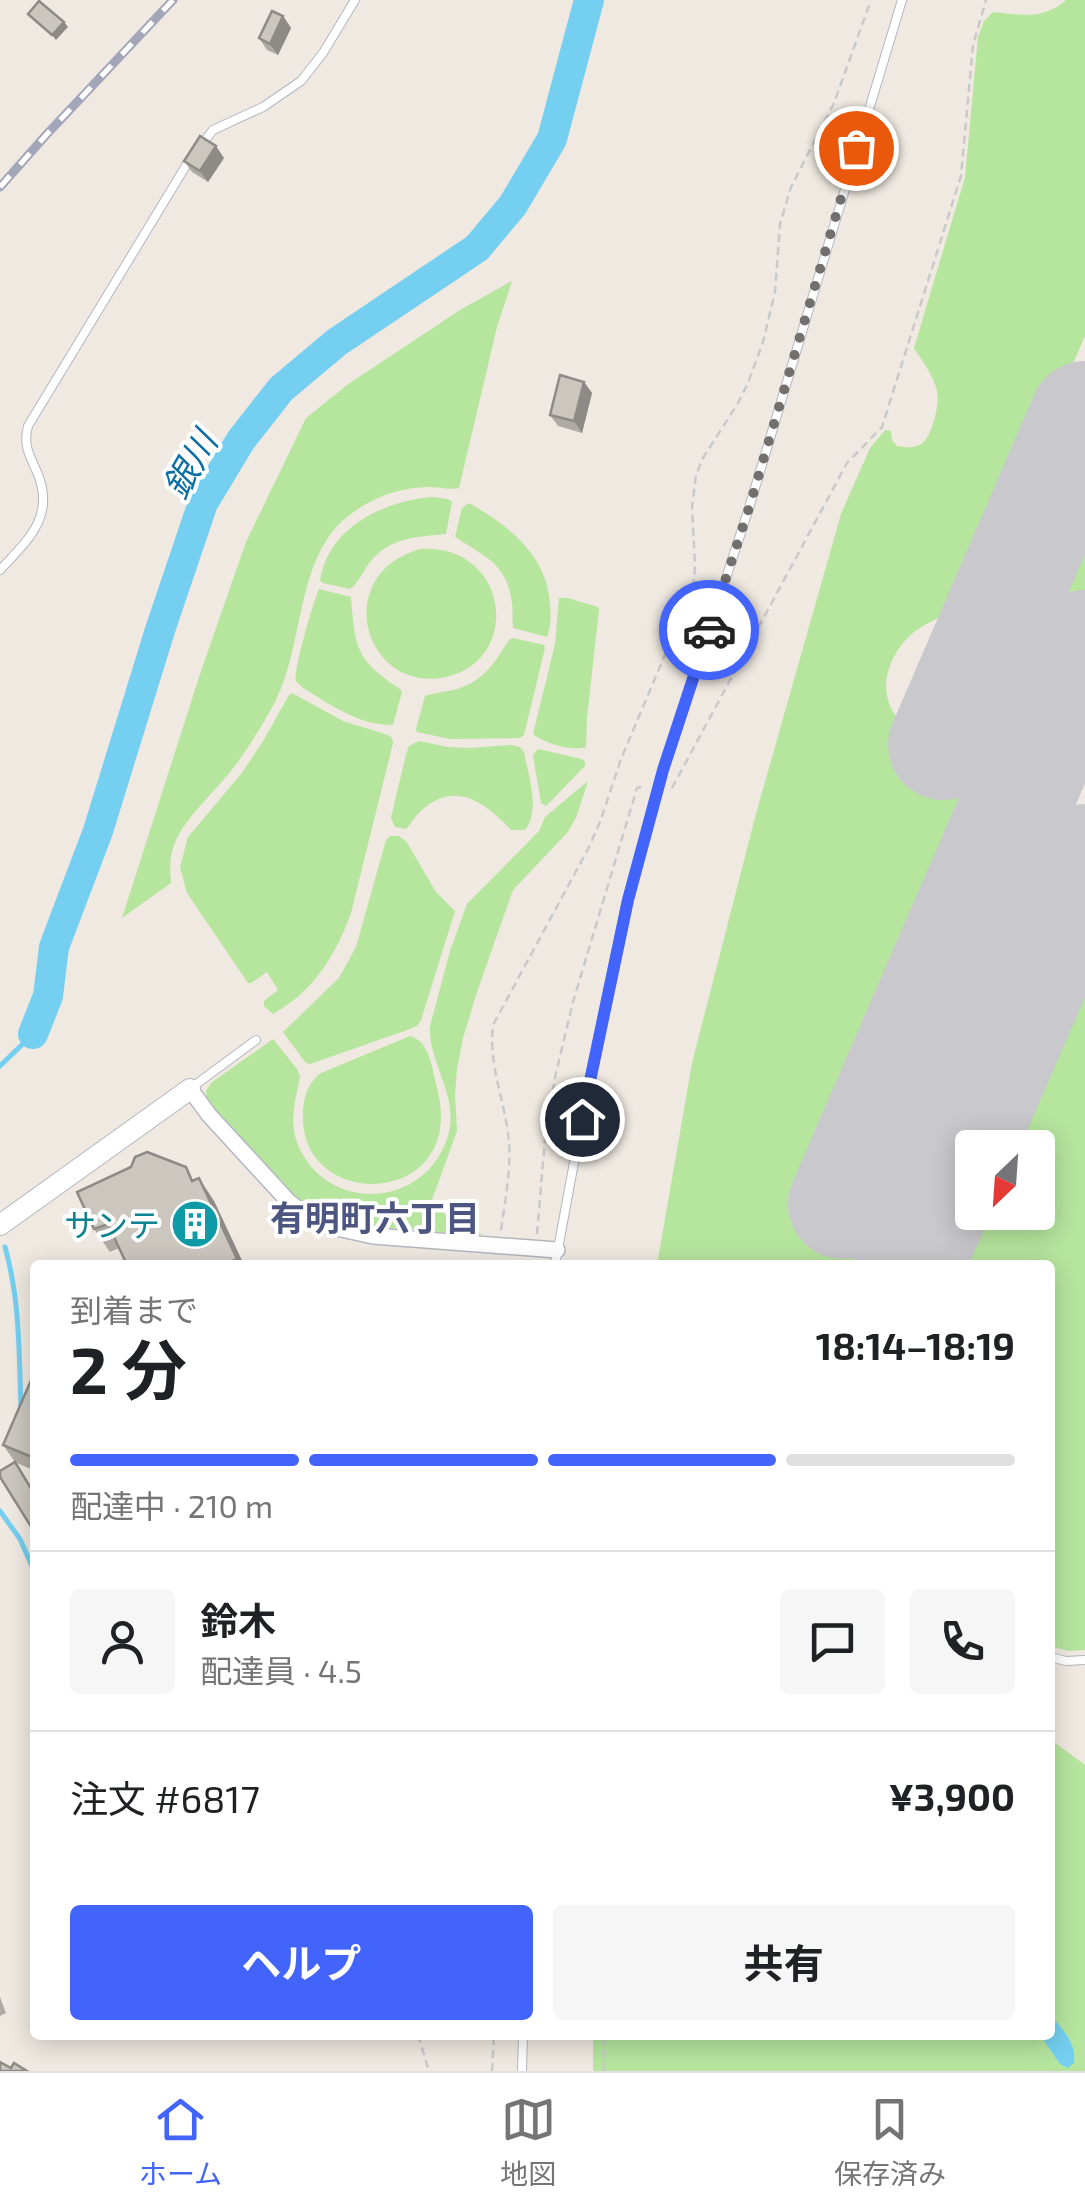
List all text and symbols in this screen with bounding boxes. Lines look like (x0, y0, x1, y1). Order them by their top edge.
pin (814, 106, 899, 191)
icon: bag (829, 121, 884, 176)
water label: 銀川 (153, 420, 227, 505)
courier (659, 580, 759, 680)
icon: car (682, 603, 737, 658)
pin (540, 1077, 625, 1162)
icon: home (555, 1092, 610, 1147)
north arrow (955, 1130, 1055, 1230)
map controls (955, 1130, 1055, 1230)
district label: 有明町六丁目 (270, 1196, 480, 1238)
building icon: サンテ (169, 1198, 221, 1250)
place label: サンテ (64, 1205, 160, 1243)
text: 到着まで (70, 1290, 198, 1328)
text: 18:14–18:19 (816, 1322, 1015, 1368)
text: 2 分 (70, 1329, 187, 1407)
text: 配達中 · 210 m (70, 1486, 273, 1524)
button: person (70, 1589, 175, 1694)
button: chat (780, 1589, 885, 1694)
button: phone (910, 1589, 1015, 1694)
text: 鈴木 (200, 1597, 276, 1643)
text: 配達員 · 4.5 (200, 1651, 362, 1689)
text: ¥3,900 (889, 1773, 1015, 1819)
text: 注文 #6817 (70, 1775, 260, 1821)
button: ヘルプ (70, 1905, 533, 2020)
button: 共有 (553, 1905, 1015, 2020)
tab: ホーム (139, 2092, 222, 2192)
tab: 地図 (500, 2092, 556, 2192)
tab: 保存済み (834, 2092, 946, 2192)

